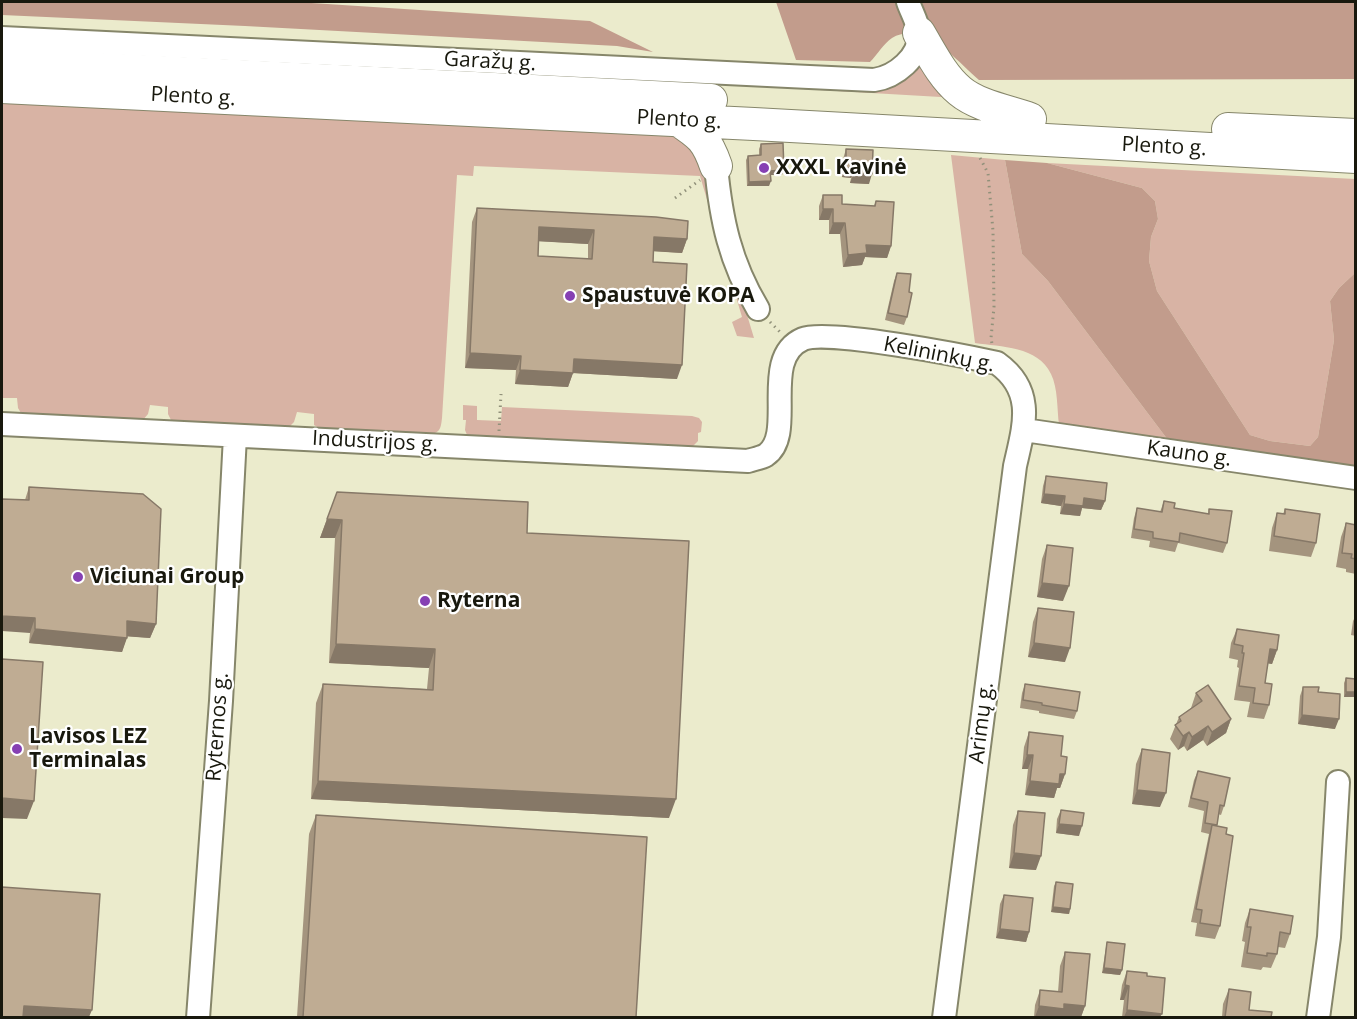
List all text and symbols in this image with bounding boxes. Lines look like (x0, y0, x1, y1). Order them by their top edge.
street label: Garažų g. (443, 47, 537, 77)
street label: Plento g. (150, 82, 236, 112)
street label: Plento g. (636, 105, 722, 135)
street label: Plento g. (1121, 132, 1207, 162)
place label: XXXL Kavinė (776, 155, 907, 181)
marker: XXXL Kavinė (757, 161, 771, 175)
place label: Spaustuvė KOPA (582, 283, 755, 309)
marker: Spaustuvė KOPA (563, 289, 577, 303)
street label: Kelininkų g. (881, 332, 997, 378)
street label: Industrijos g. (311, 426, 439, 458)
street label: Kauno g. (1145, 436, 1233, 472)
place label: Viciunai Group (90, 564, 244, 590)
marker: Viciunai Group (71, 570, 85, 584)
place label: Ryterna (437, 588, 520, 614)
marker: Ryterna (418, 594, 432, 608)
street label: Ryternos g. (202, 672, 234, 782)
street label: Arimų g. (965, 681, 999, 765)
place label: Lavisos LEZ Terminalas (29, 724, 147, 774)
marker: Lavisos LEZ Terminalas (10, 742, 24, 756)

